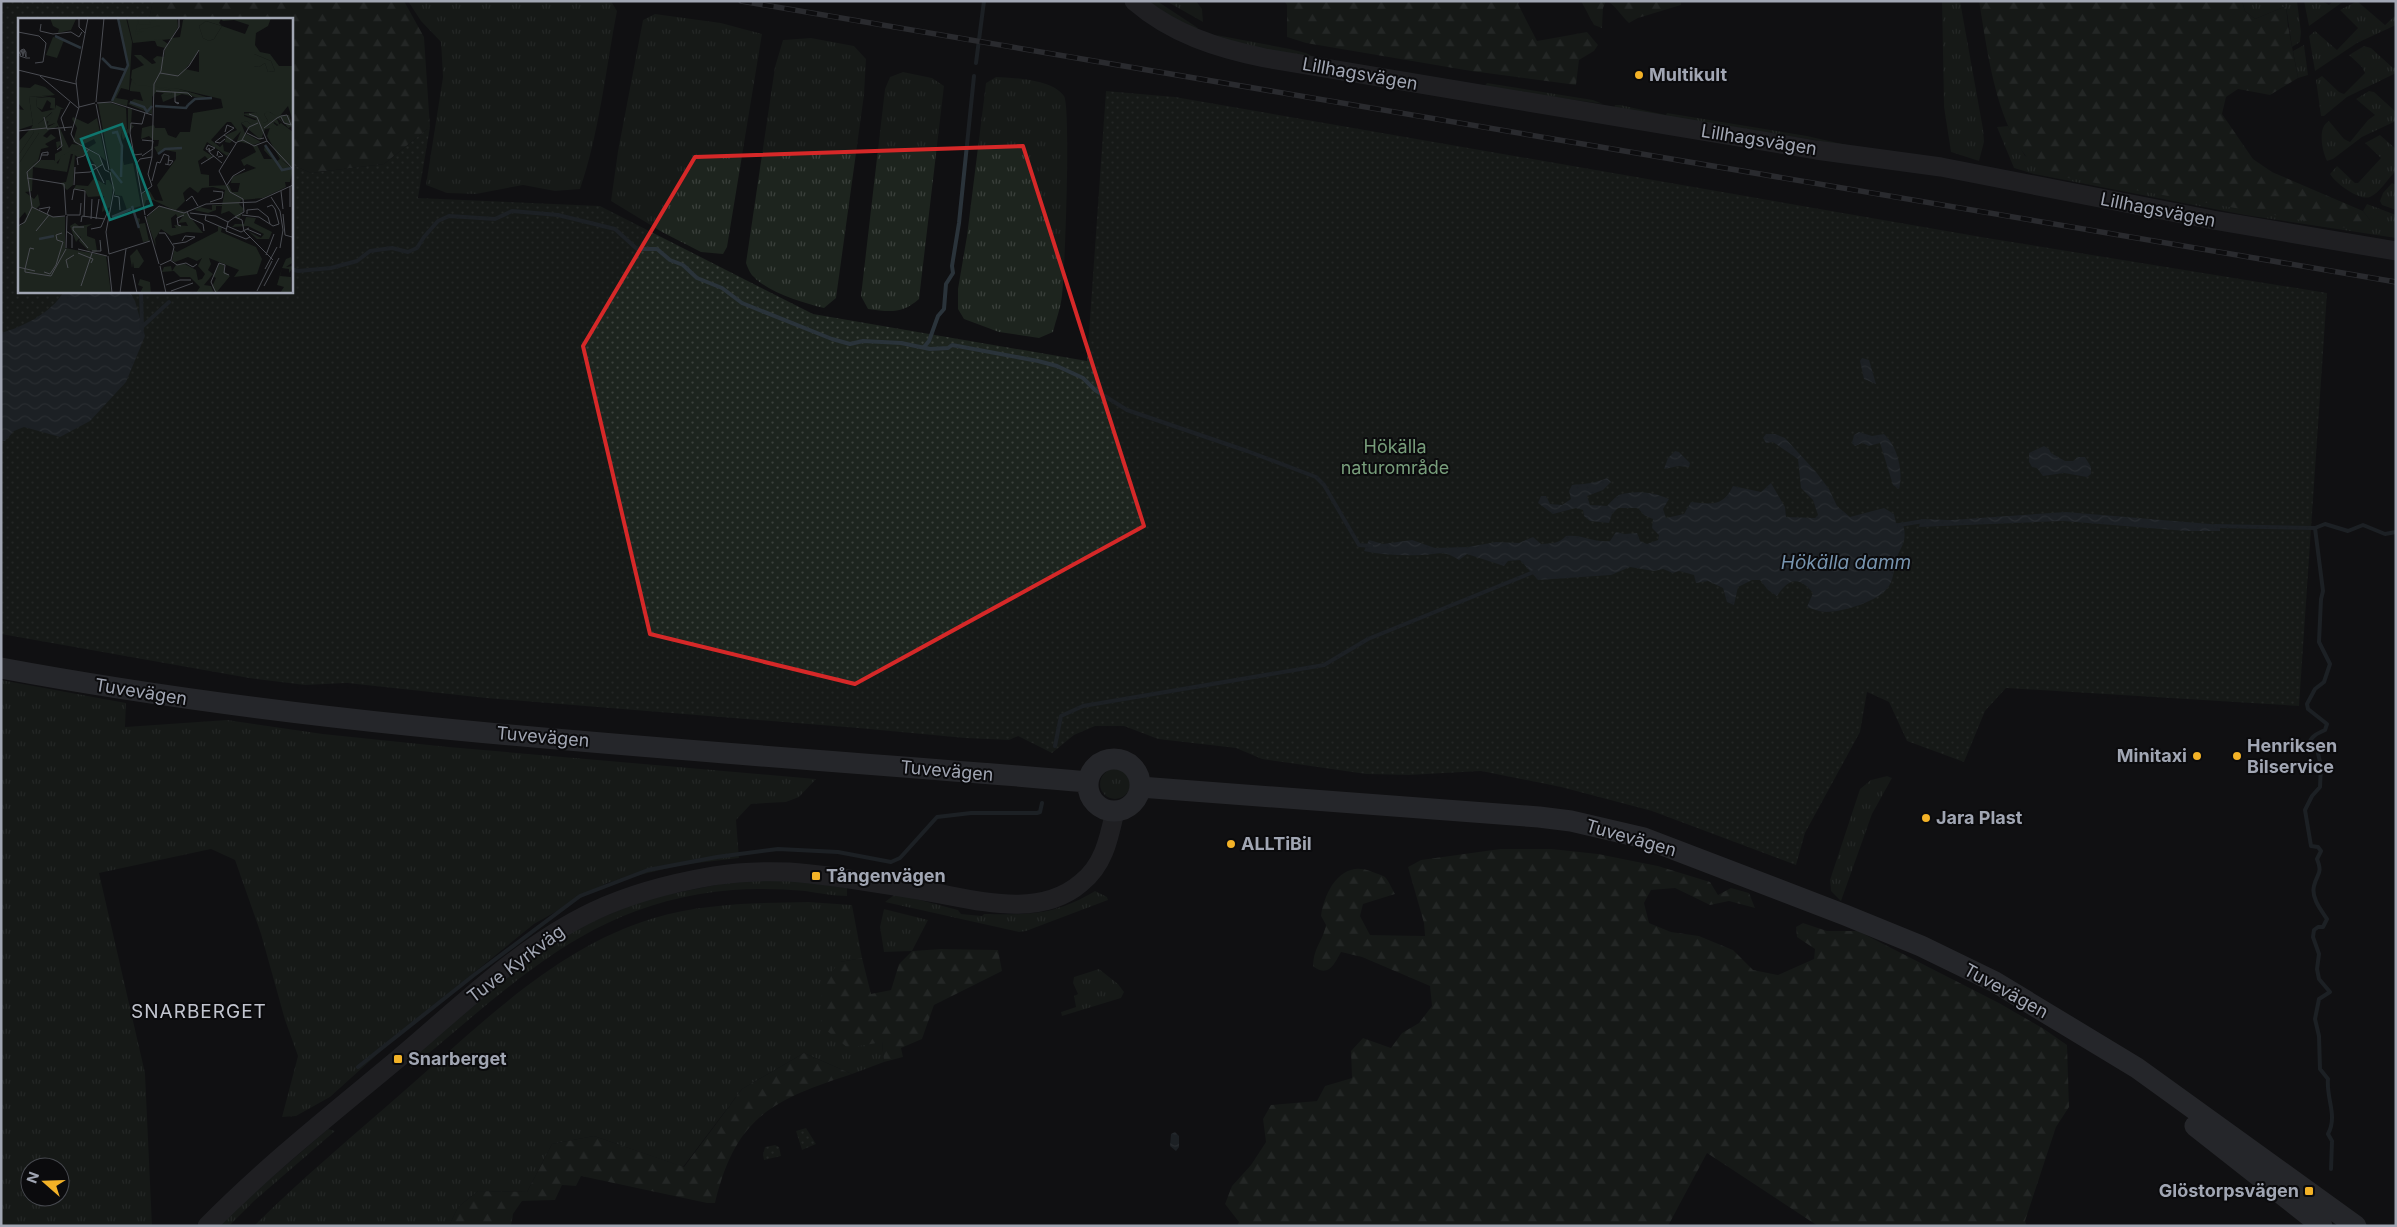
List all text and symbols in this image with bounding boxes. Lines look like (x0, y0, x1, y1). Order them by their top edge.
inset map (18, 18, 292, 292)
street label: Lillhagsvägen (1301, 53, 1419, 94)
place label: Multikult (1649, 64, 1727, 85)
marker: Multikult (1633, 69, 1645, 81)
street label: Lillhagsvägen (1700, 120, 1818, 159)
street label: Lillhagsvägen (2099, 188, 2217, 231)
park label: Hökälla naturområde (1341, 436, 1449, 478)
water label: Hökälla damm (1781, 551, 1911, 574)
street label: Tuvevägen (93, 674, 189, 709)
street label: Tuvevägen (496, 722, 590, 751)
place label: Henriksen Bilservice (2247, 735, 2337, 777)
place label: Minitaxi (2117, 745, 2187, 766)
marker: Minitaxi (2191, 750, 2203, 762)
marker: Henriksen Bilservice (2231, 750, 2243, 762)
street label: Tuvevägen (900, 756, 994, 785)
place label: Jara Plast (1936, 807, 2023, 828)
marker: Jara Plast (1920, 812, 1932, 824)
street label: Tuvevägen (1583, 815, 1679, 860)
place label: ALLTiBil (1241, 833, 1312, 854)
marker: ALLTiBil (1225, 838, 1237, 850)
place label: Tångenvägen (826, 865, 946, 886)
marker: Tångenvägen (810, 870, 822, 882)
street label: Tuve Kyrkväg (463, 920, 568, 1007)
street label: Tuvevägen (1960, 959, 2052, 1022)
district label: SNARBERGET (131, 1000, 267, 1023)
place label: Snarberget (408, 1048, 507, 1069)
marker: Snarberget (392, 1053, 404, 1065)
north arrow (20, 1157, 70, 1207)
text: N (23, 1169, 42, 1185)
place label: Glöstorpsvägen (2159, 1180, 2299, 1201)
marker: Glöstorpsvägen (2303, 1185, 2315, 1197)

